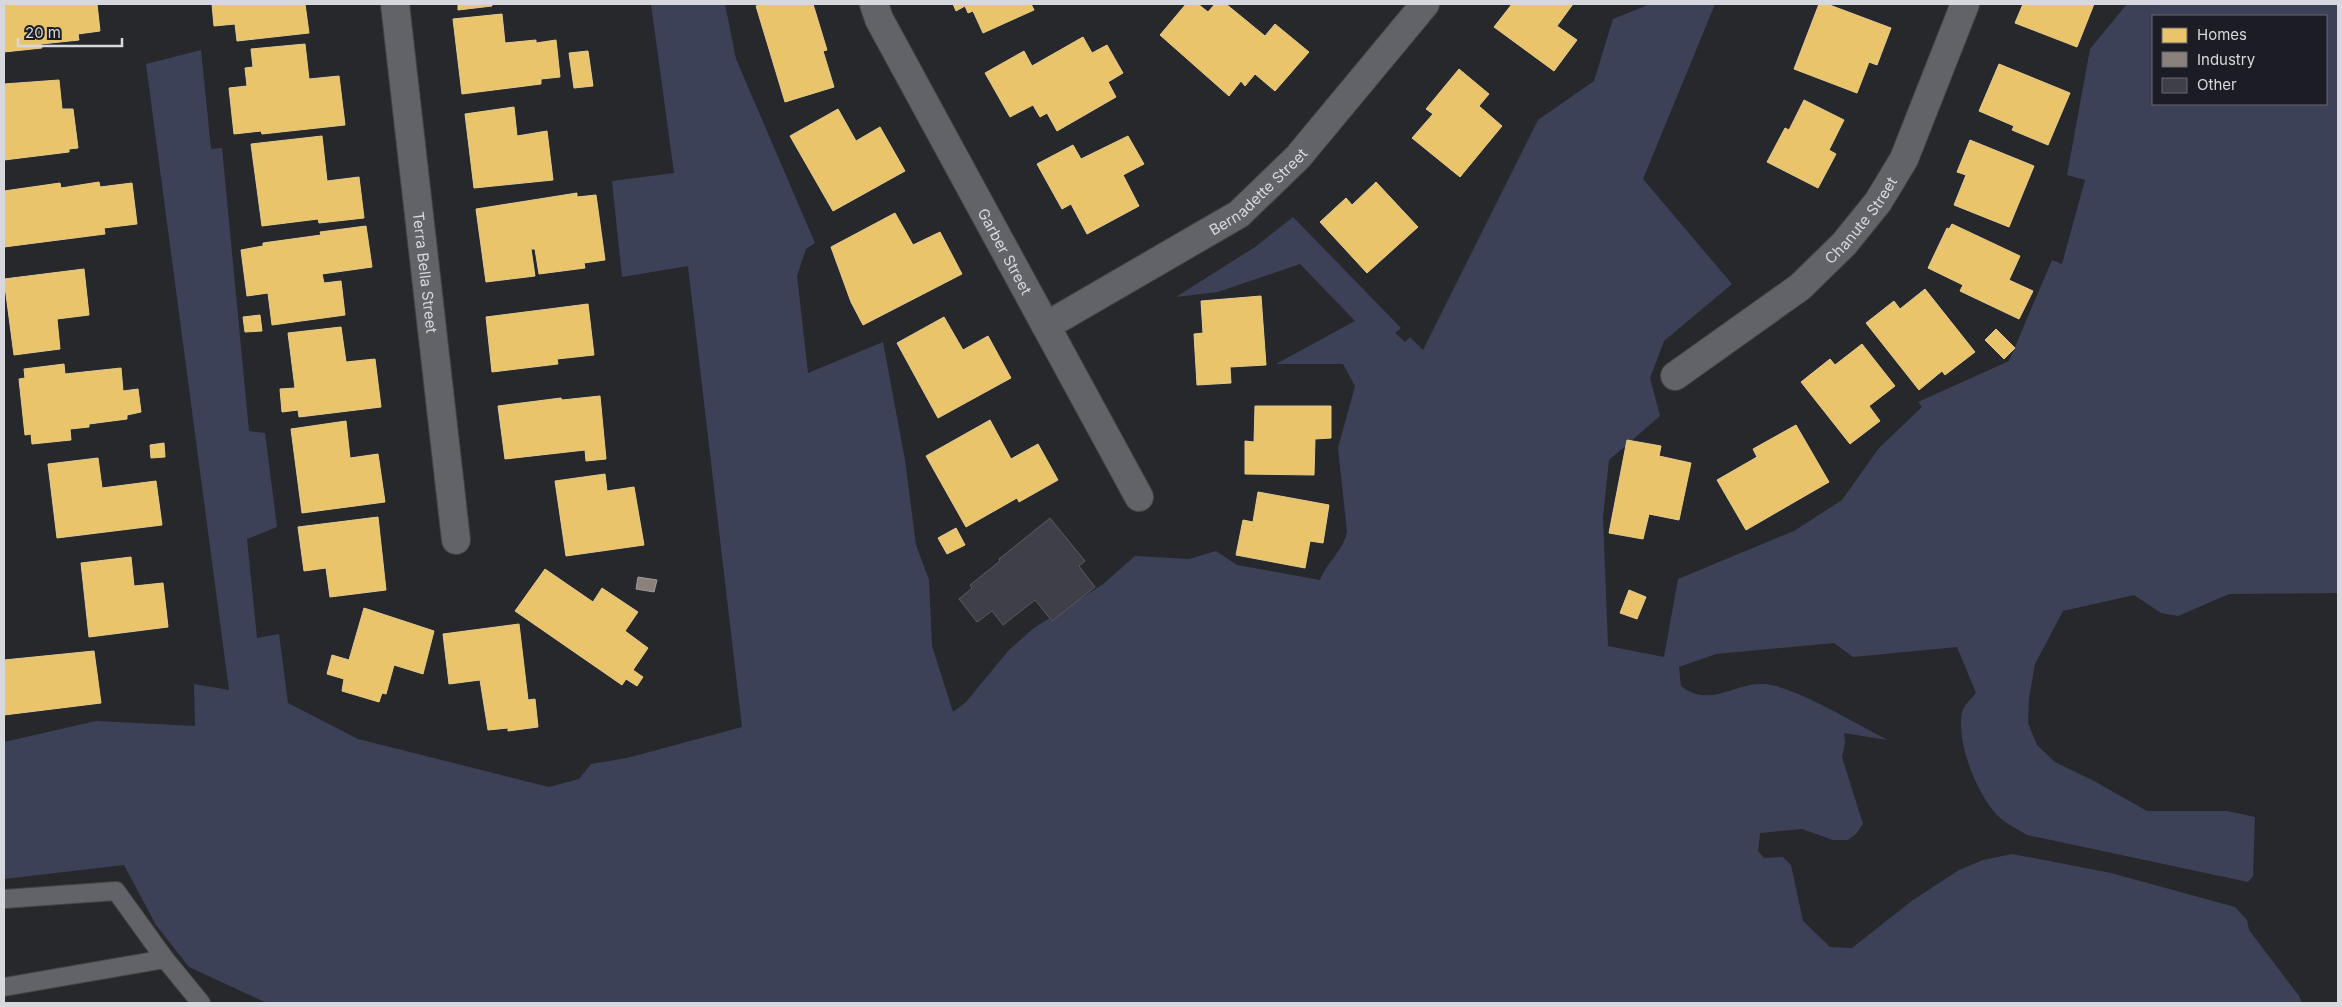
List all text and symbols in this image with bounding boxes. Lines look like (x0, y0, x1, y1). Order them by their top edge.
scale bar (18, 15, 121, 47)
legend (2152, 15, 2327, 105)
text: 20 m (25, 23, 61, 42)
text: Homes (2197, 25, 2247, 44)
text: Industry (2197, 50, 2256, 69)
text: Other (2197, 75, 2237, 94)
street label: Bernadette Street (1205, 144, 1311, 239)
street label: Chanute Street (1820, 173, 1901, 268)
street label: Garber Street (974, 204, 1036, 298)
street label: Terra Bella Street (409, 210, 442, 334)

